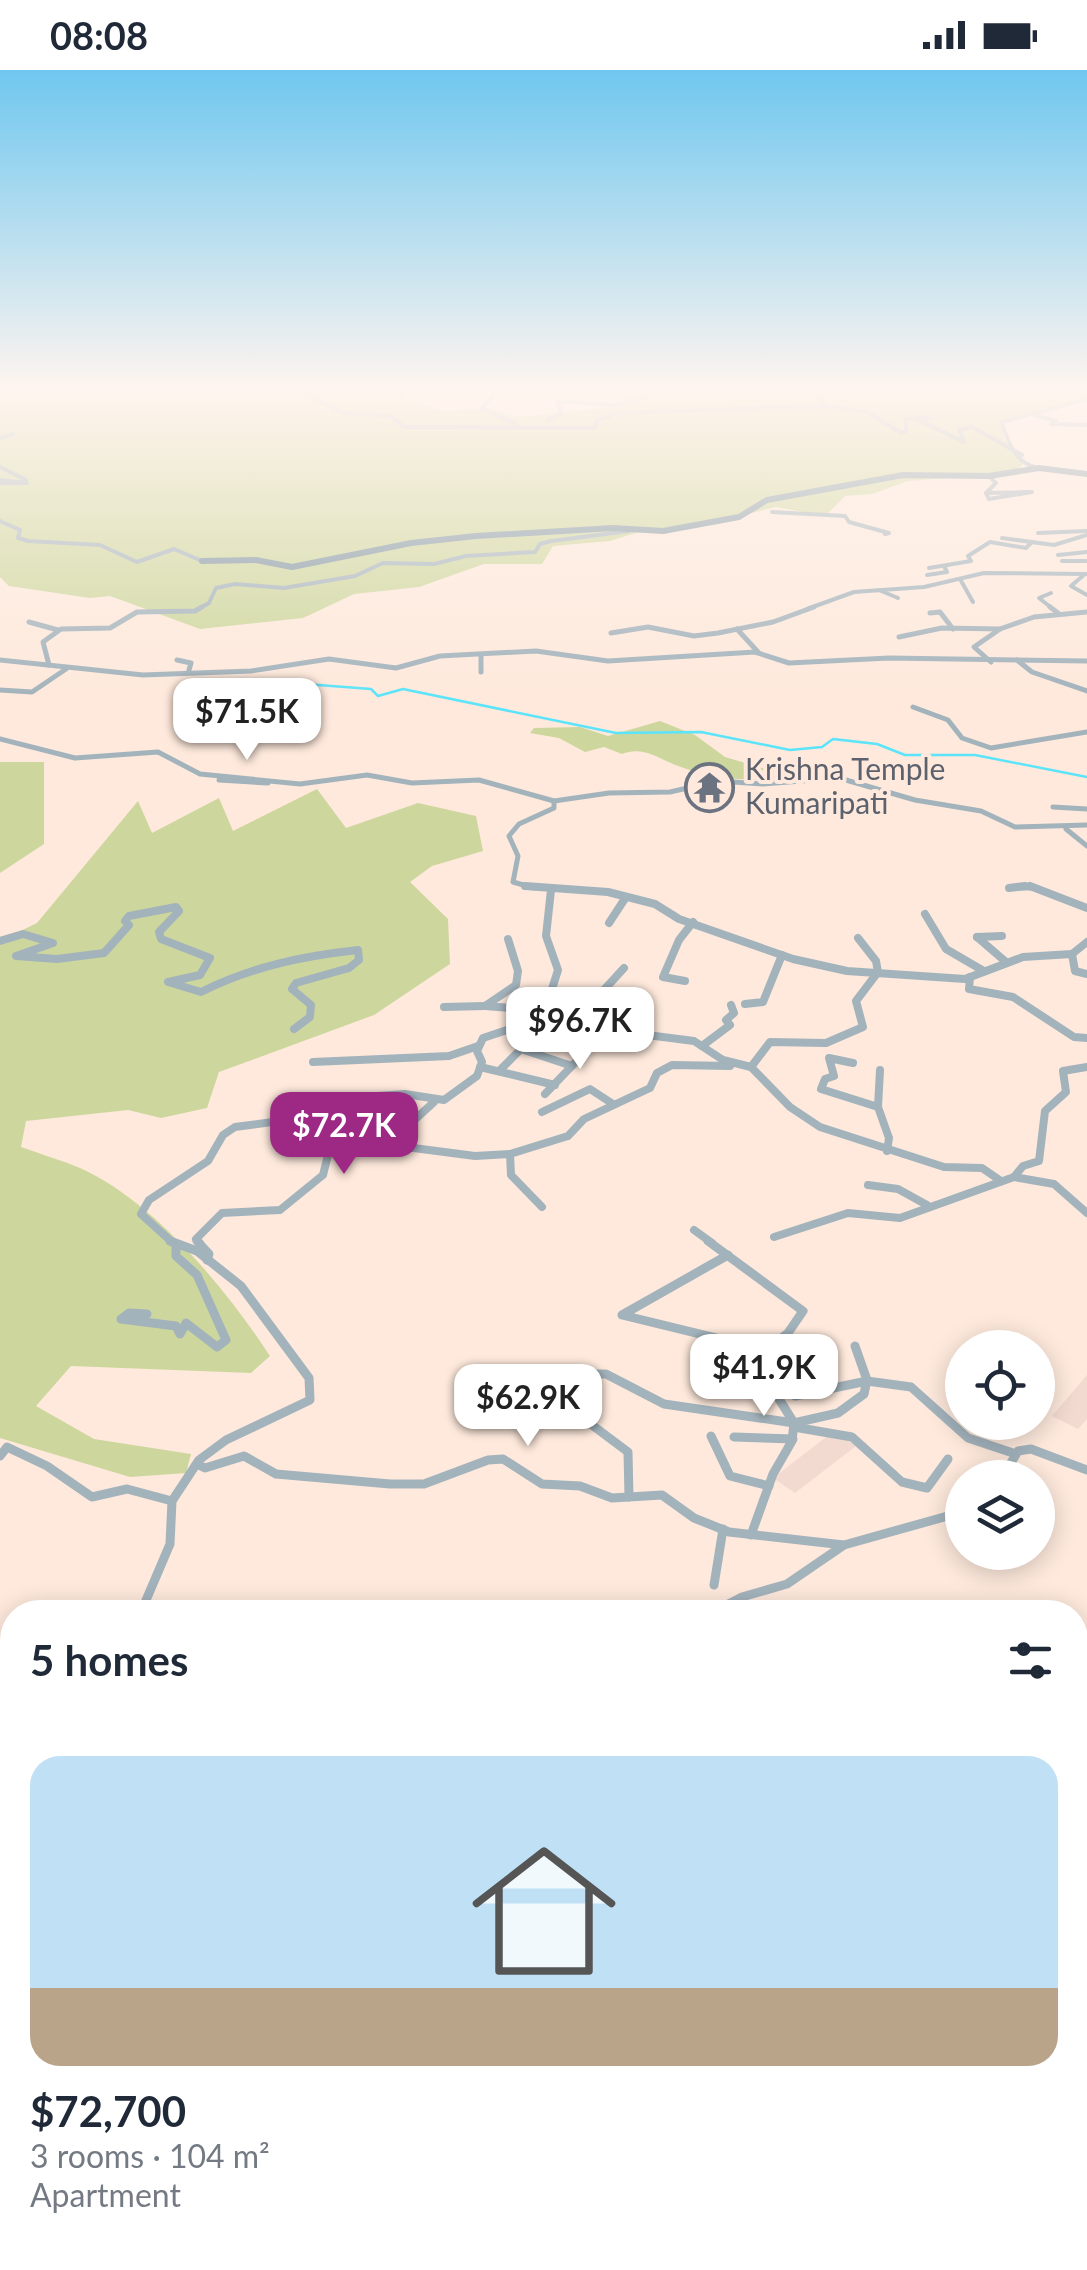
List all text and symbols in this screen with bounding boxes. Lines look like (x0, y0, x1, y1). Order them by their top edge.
text: 08:08 (50, 12, 148, 58)
pin: $71.5K (166, 678, 328, 763)
text: $71.5K (195, 691, 299, 730)
place label: Krishna Temple Kumaripati (745, 750, 945, 820)
temple icon: Krishna Temple Kumaripati (684, 761, 736, 813)
pin: $96.7K (499, 987, 661, 1072)
text: $96.7K (528, 1000, 632, 1039)
pin: $72.7K (263, 1092, 425, 1177)
text: $72.7K (292, 1105, 396, 1144)
map controls (945, 1330, 1055, 1570)
button: locate (945, 1330, 1055, 1440)
pin: $41.9K (683, 1334, 845, 1419)
text: $41.9K (712, 1347, 816, 1386)
pin: $62.9K (447, 1364, 609, 1449)
text: $62.9K (476, 1377, 580, 1416)
button: layers (945, 1460, 1055, 1570)
icon: filters (1003, 1633, 1058, 1688)
text: 5 homes (30, 1635, 188, 1685)
icon: home (454, 1821, 634, 2001)
text: $72,700 (30, 2086, 186, 2136)
text: 3 rooms · 104 m² (30, 2136, 270, 2175)
text: Apartment (30, 2175, 181, 2214)

